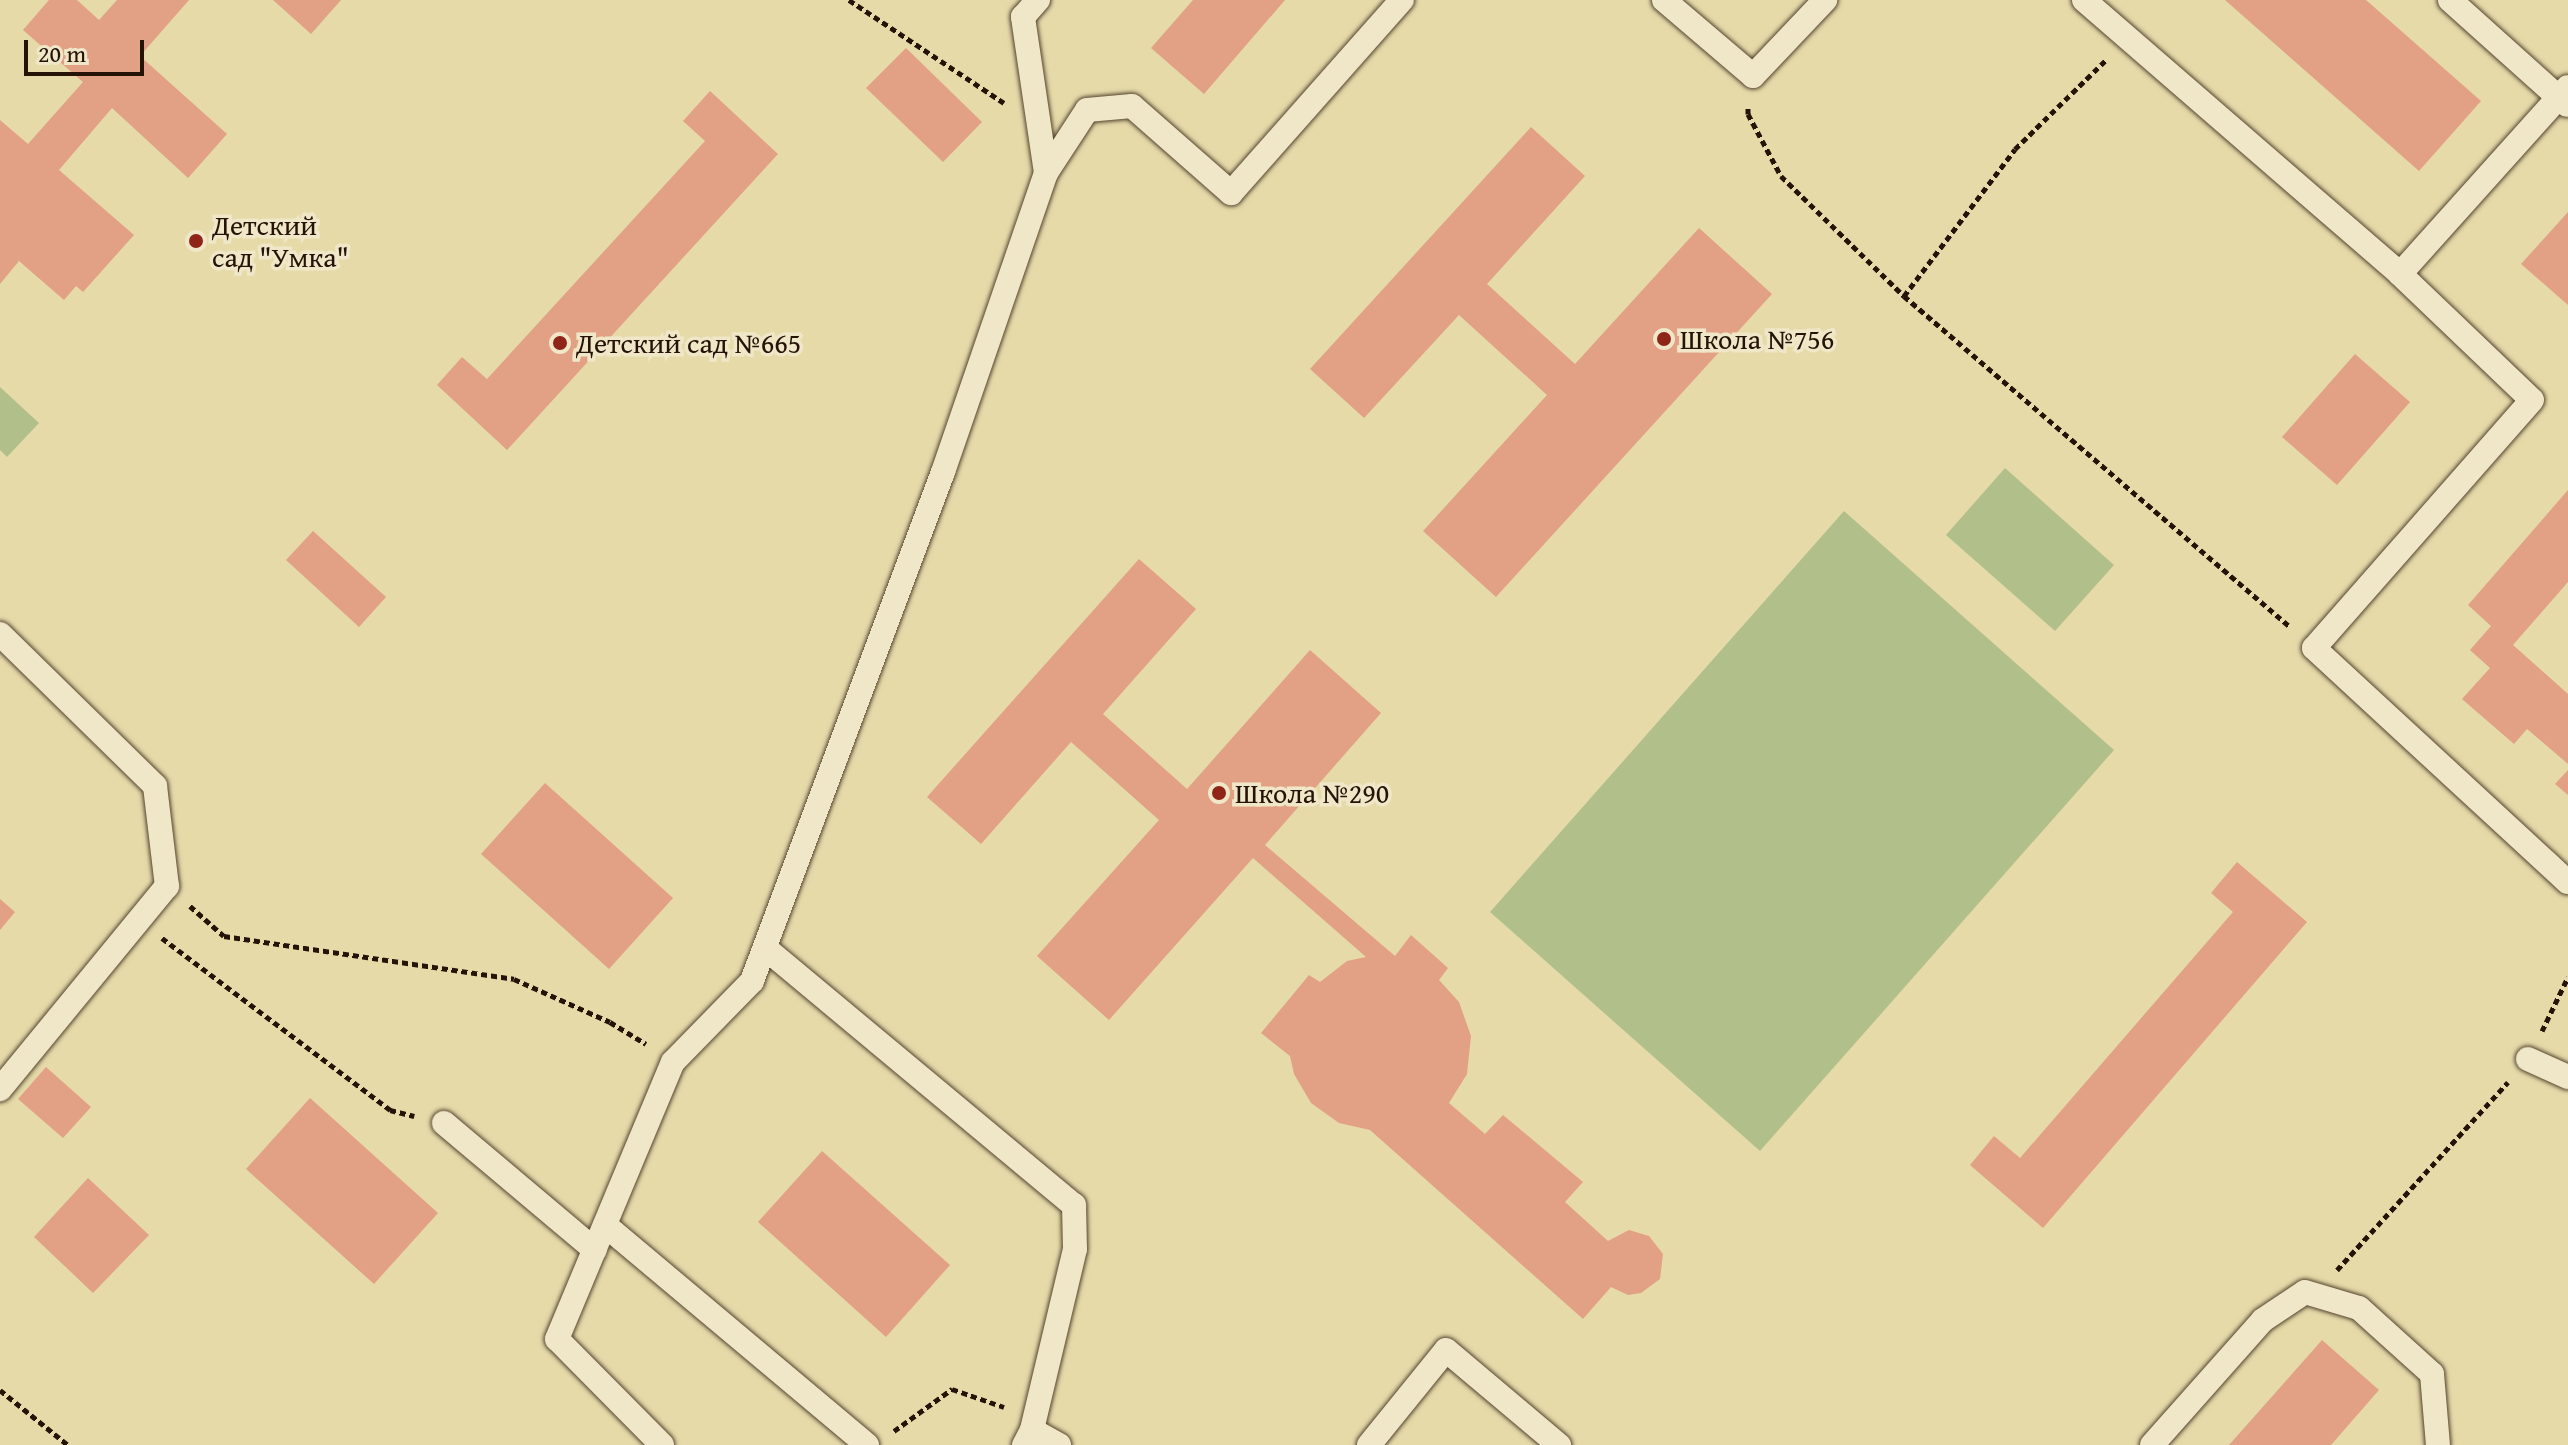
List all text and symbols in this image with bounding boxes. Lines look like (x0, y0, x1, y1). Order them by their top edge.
scale bar (28, 24, 148, 74)
text: 20 m (38, 36, 86, 71)
place label: Детский сад "Умка" (212, 208, 349, 274)
marker: Детский сад "Умка" (187, 232, 205, 250)
place label: Школа №756 (1680, 322, 1834, 356)
place label: Детский сад №665 (576, 326, 801, 360)
marker: Школа №756 (1655, 330, 1673, 348)
marker: Детский сад №665 (551, 334, 569, 352)
place label: Школа №290 (1235, 776, 1389, 810)
marker: Школа №290 (1210, 784, 1228, 802)

